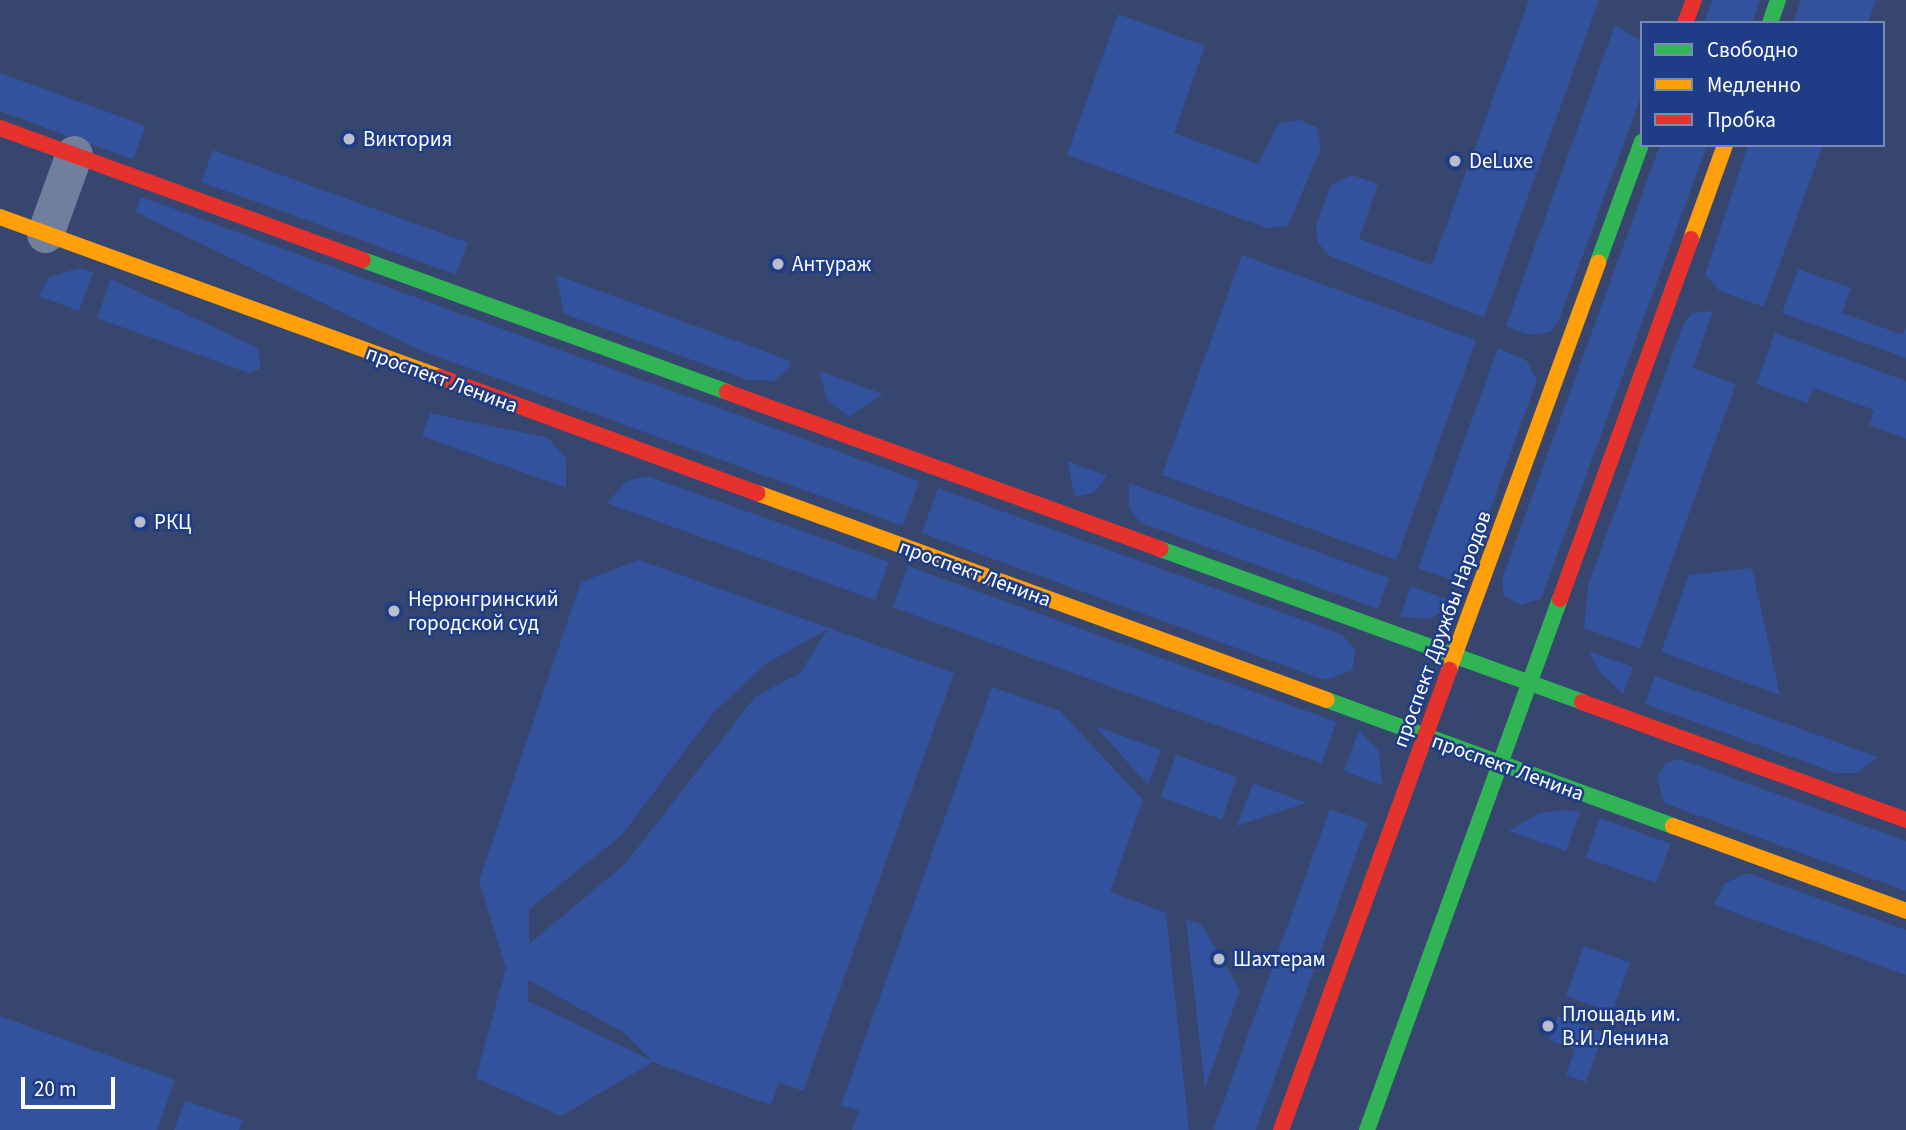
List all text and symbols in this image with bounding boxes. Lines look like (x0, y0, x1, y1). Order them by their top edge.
legend (1640, 21, 1885, 147)
text: Свободно (1707, 35, 1798, 65)
text: Медленно (1707, 70, 1801, 100)
text: Пробка (1707, 105, 1776, 135)
place label: Виктория (363, 126, 452, 152)
marker: Виктория (341, 131, 357, 147)
place label: DeLuxe (1469, 148, 1533, 174)
marker: DeLuxe (1447, 153, 1463, 169)
place label: Антураж (792, 251, 871, 277)
marker: Антураж (770, 256, 786, 272)
street label: проспект Ленина (363, 340, 521, 418)
street label: проспект Дружбы Народов (1387, 507, 1497, 751)
place label: РКЦ (154, 509, 192, 535)
marker: РКЦ (132, 514, 148, 530)
street label: проспект Ленина (896, 534, 1054, 612)
place label: Нерюнгринский городской суд (408, 586, 559, 636)
marker: Нерюнгринский городской суд (386, 603, 402, 619)
street label: проспект Ленина (1429, 728, 1587, 806)
place label: Шахтерам (1233, 946, 1326, 972)
marker: Шахтерам (1211, 951, 1227, 967)
place label: Площадь им. В.И.Ленина (1562, 1001, 1681, 1051)
marker: Площадь им. В.И.Ленина (1540, 1018, 1556, 1034)
scale bar (24, 1064, 119, 1108)
text: 20 m (34, 1074, 76, 1104)

